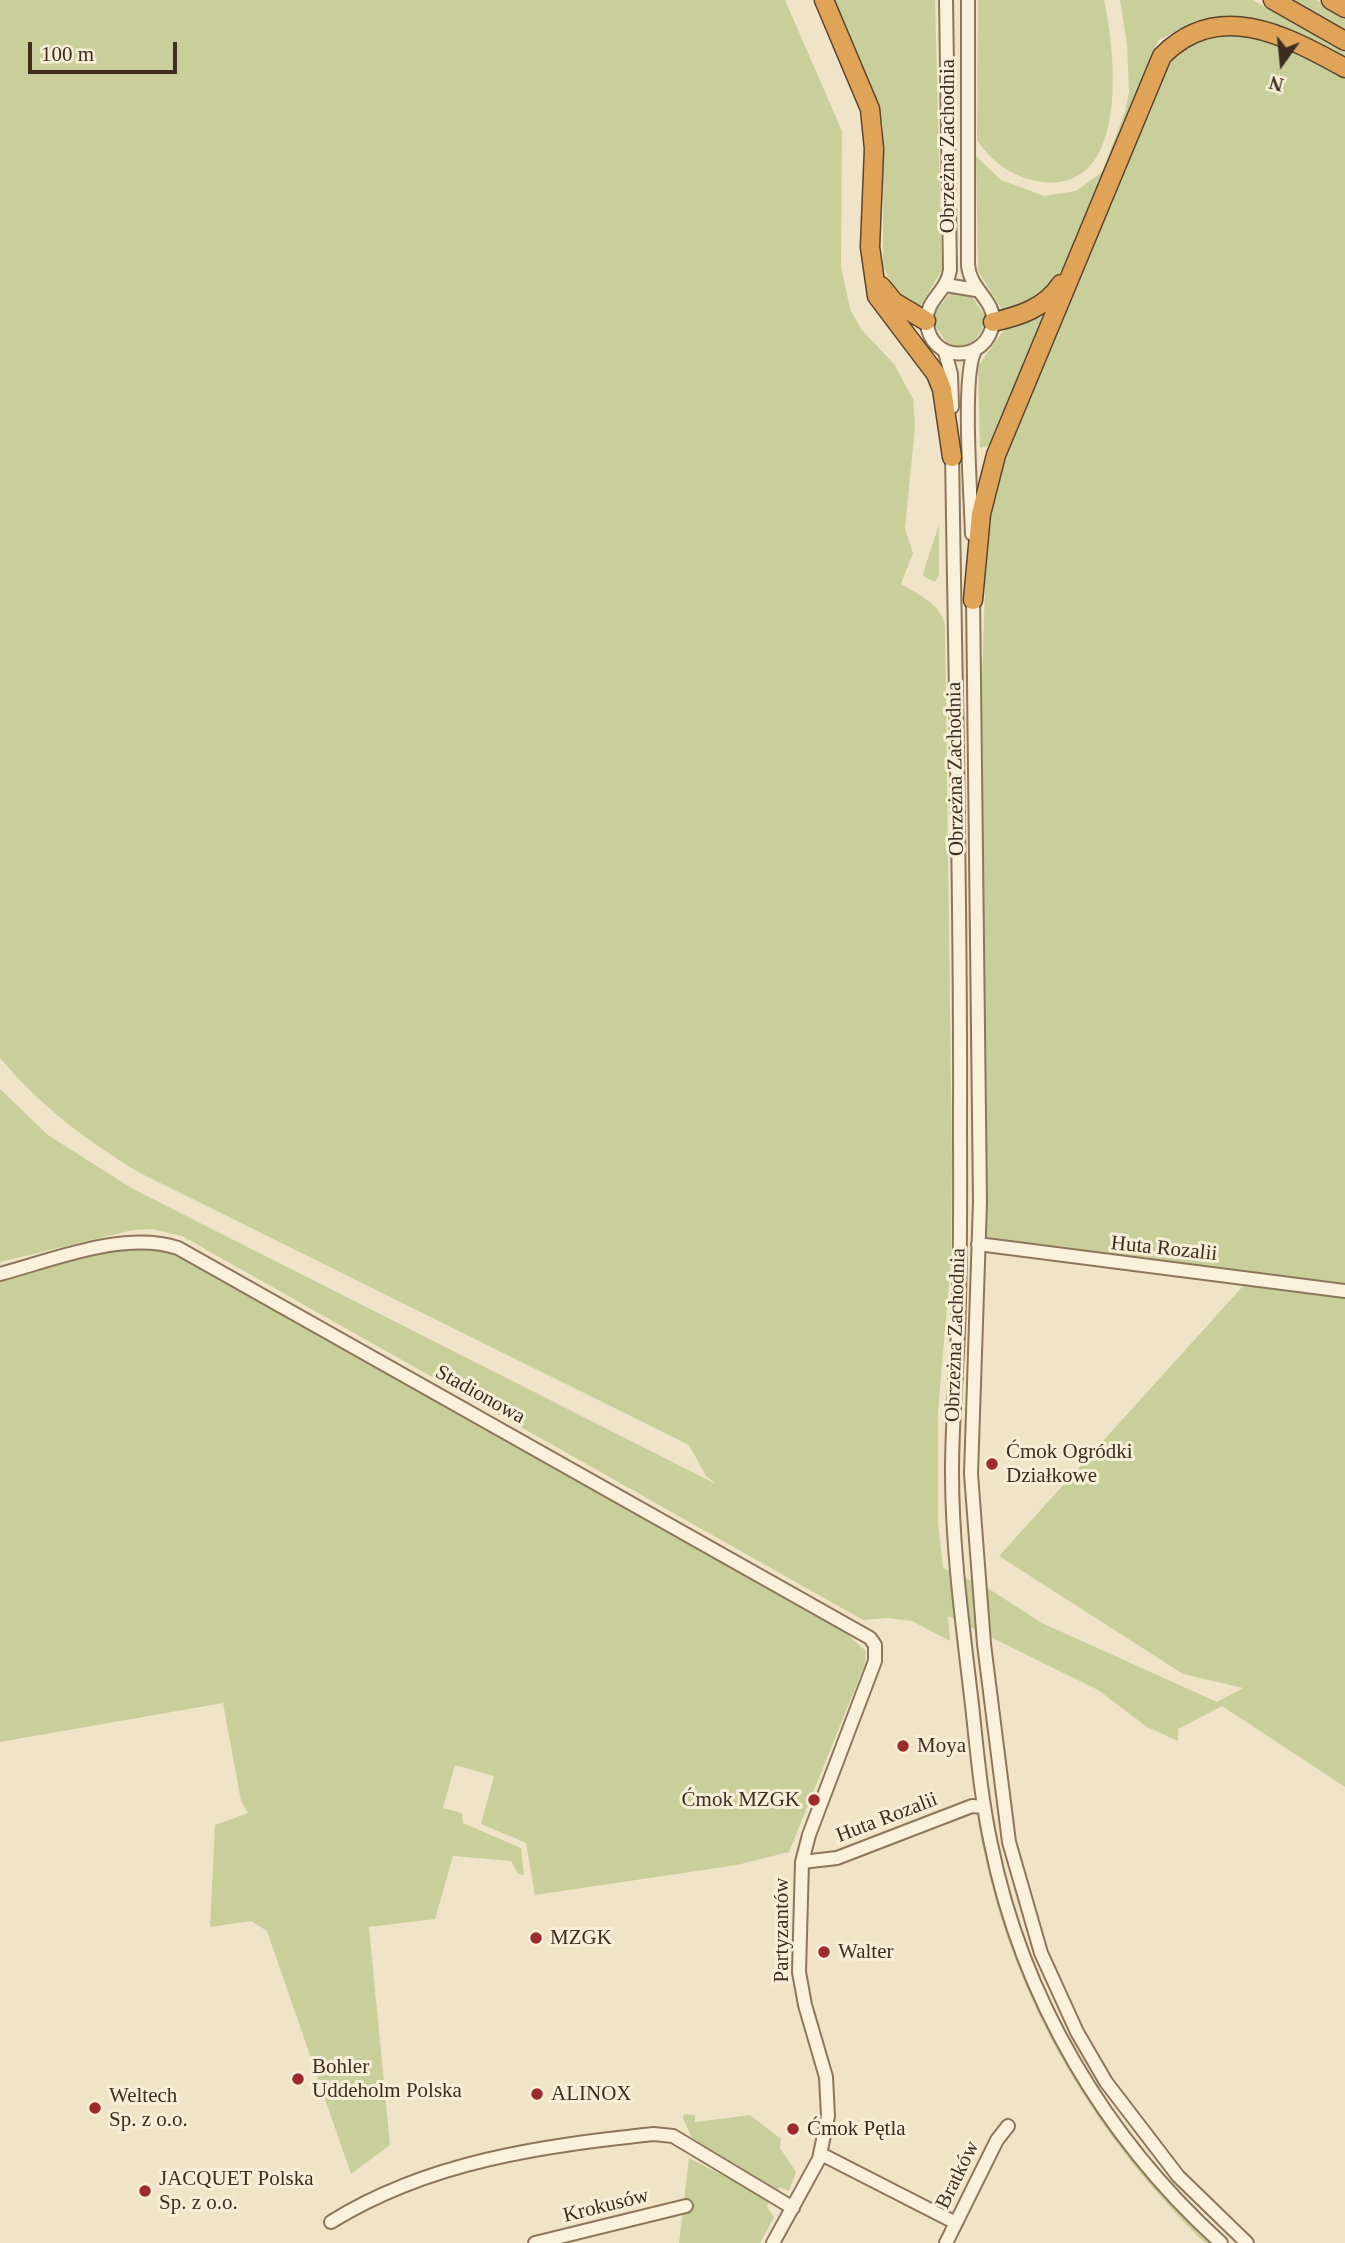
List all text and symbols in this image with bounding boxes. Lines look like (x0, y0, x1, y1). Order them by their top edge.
scale bar (32, 28, 180, 72)
north arrow (1247, 28, 1317, 98)
text: 100 m (41, 42, 94, 66)
street label: Obrzeżna Zachodnia (935, 59, 961, 233)
text: N (1267, 72, 1286, 96)
street label: Obrzeżna Zachodnia (942, 682, 970, 856)
street label: Huta Rozalii (1110, 1231, 1218, 1267)
street label: Obrzeżna Zachodnia (940, 1247, 972, 1423)
street label: Stadionowa (431, 1360, 529, 1430)
place label: Ćmok Ogródki Działkowe (1006, 1439, 1133, 1489)
marker: Ćmok Ogródki Działkowe (984, 1456, 1000, 1472)
place label: Moya (917, 1733, 966, 1759)
marker: Moya (895, 1738, 911, 1754)
place label: Ćmok MZGK (682, 1787, 800, 1813)
street label: Huta Rozalii (833, 1787, 941, 1849)
marker: Ćmok MZGK (806, 1792, 822, 1808)
street label: Partyzantów (769, 1878, 795, 1982)
place label: MZGK (550, 1925, 612, 1951)
marker: MZGK (528, 1930, 544, 1946)
place label: Walter (838, 1939, 893, 1965)
marker: Walter (816, 1944, 832, 1960)
place label: Bohler Uddeholm Polska (312, 2054, 462, 2104)
marker: Bohler Uddeholm Polska (290, 2071, 306, 2087)
place label: ALINOX (551, 2081, 631, 2107)
place label: Weltech Sp. z o.o. (109, 2083, 188, 2133)
marker: ALINOX (529, 2086, 545, 2102)
marker: Weltech Sp. z o.o. (87, 2100, 103, 2116)
place label: Ćmok Pętla (807, 2116, 906, 2142)
marker: Ćmok Pętla (785, 2121, 801, 2137)
street label: Bratków (931, 2137, 985, 2213)
place label: JACQUET Polska Sp. z o.o. (159, 2166, 314, 2216)
marker: JACQUET Polska Sp. z o.o. (137, 2183, 153, 2199)
street label: Krokusów (561, 2183, 651, 2229)

